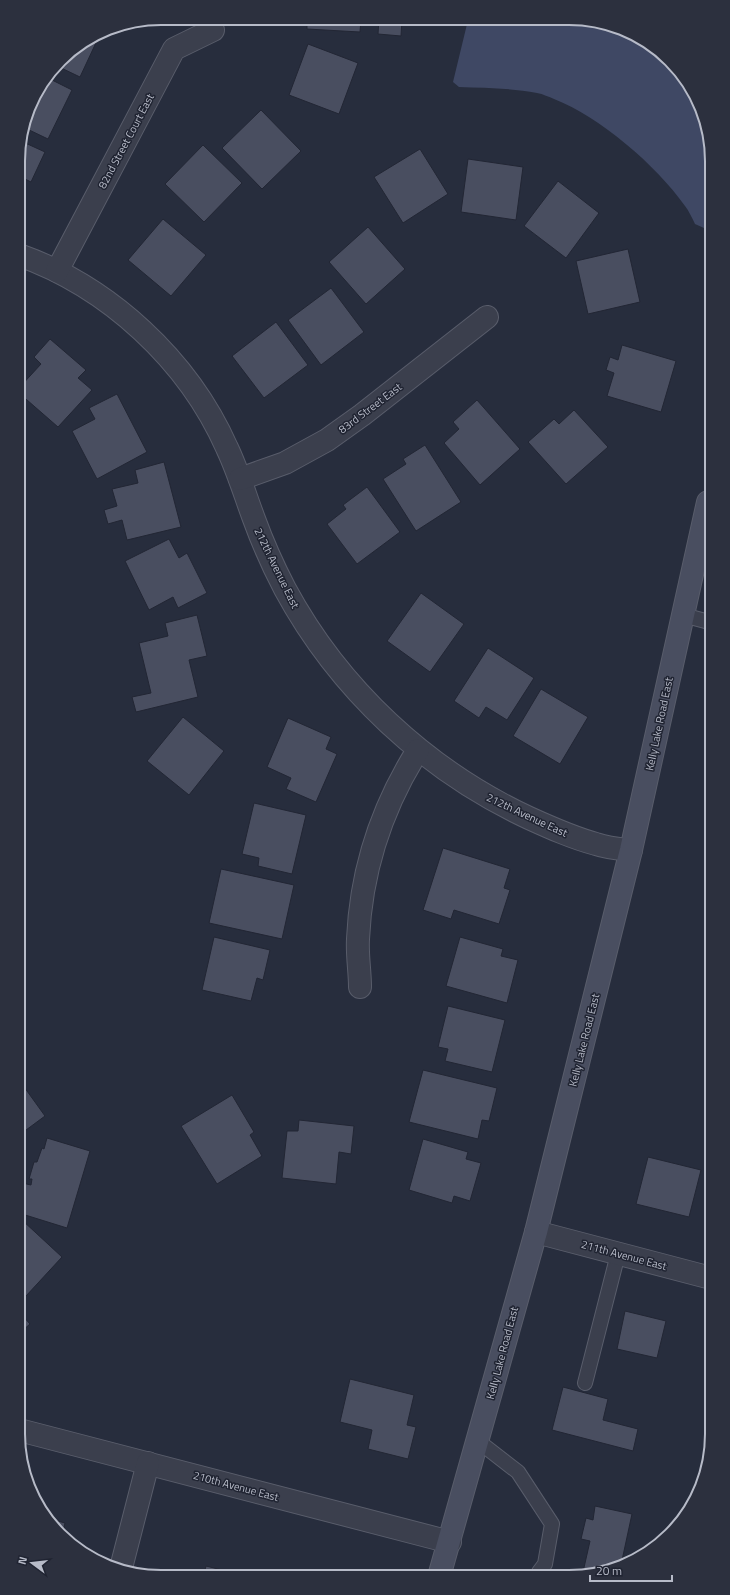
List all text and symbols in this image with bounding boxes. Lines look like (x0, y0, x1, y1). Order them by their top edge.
street label: 82nd Street Court East (94, 91, 158, 191)
street label: 83rd Street East (335, 379, 405, 437)
street label: 212th Avenue East (251, 525, 304, 611)
street label: Kelly Lake Road East (641, 676, 677, 772)
street label: 212th Avenue East (484, 789, 570, 841)
street label: Kelly Lake Road East (565, 992, 603, 1088)
street label: 211th Avenue East (579, 1236, 669, 1274)
street label: Kelly Lake Road East (482, 1305, 522, 1401)
street label: 210th Avenue East (191, 1467, 281, 1505)
north arrow (12, 1543, 52, 1583)
text: N (14, 1555, 31, 1566)
scale bar (590, 1557, 672, 1583)
text: 20 m (596, 1561, 622, 1580)

